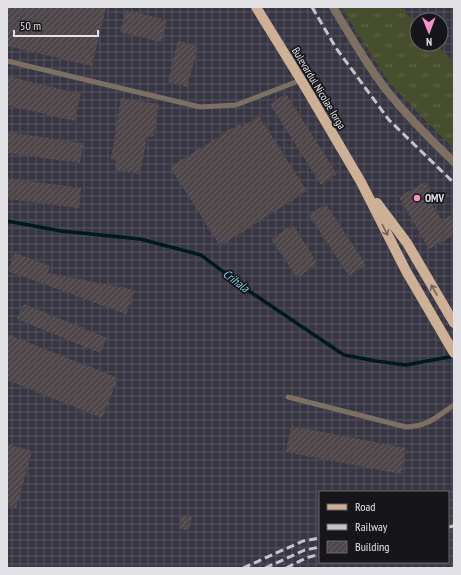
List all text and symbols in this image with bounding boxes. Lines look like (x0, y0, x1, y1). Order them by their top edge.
scale bar (14, 12, 98, 38)
north arrow (409, 12, 449, 52)
text: 50 m (20, 18, 41, 33)
text: N (426, 35, 432, 49)
street label: Bulevardul Nicolae Iorga (289, 44, 349, 132)
place label: OMV (425, 191, 444, 205)
marker: OMV (412, 193, 422, 203)
one-way arrow (382, 223, 389, 235)
water label: Crihala (220, 266, 253, 296)
one-way arrow (430, 284, 438, 296)
legend (319, 491, 449, 563)
text: Road (355, 499, 375, 514)
text: Railway (355, 519, 388, 534)
text: Building (355, 539, 390, 554)

